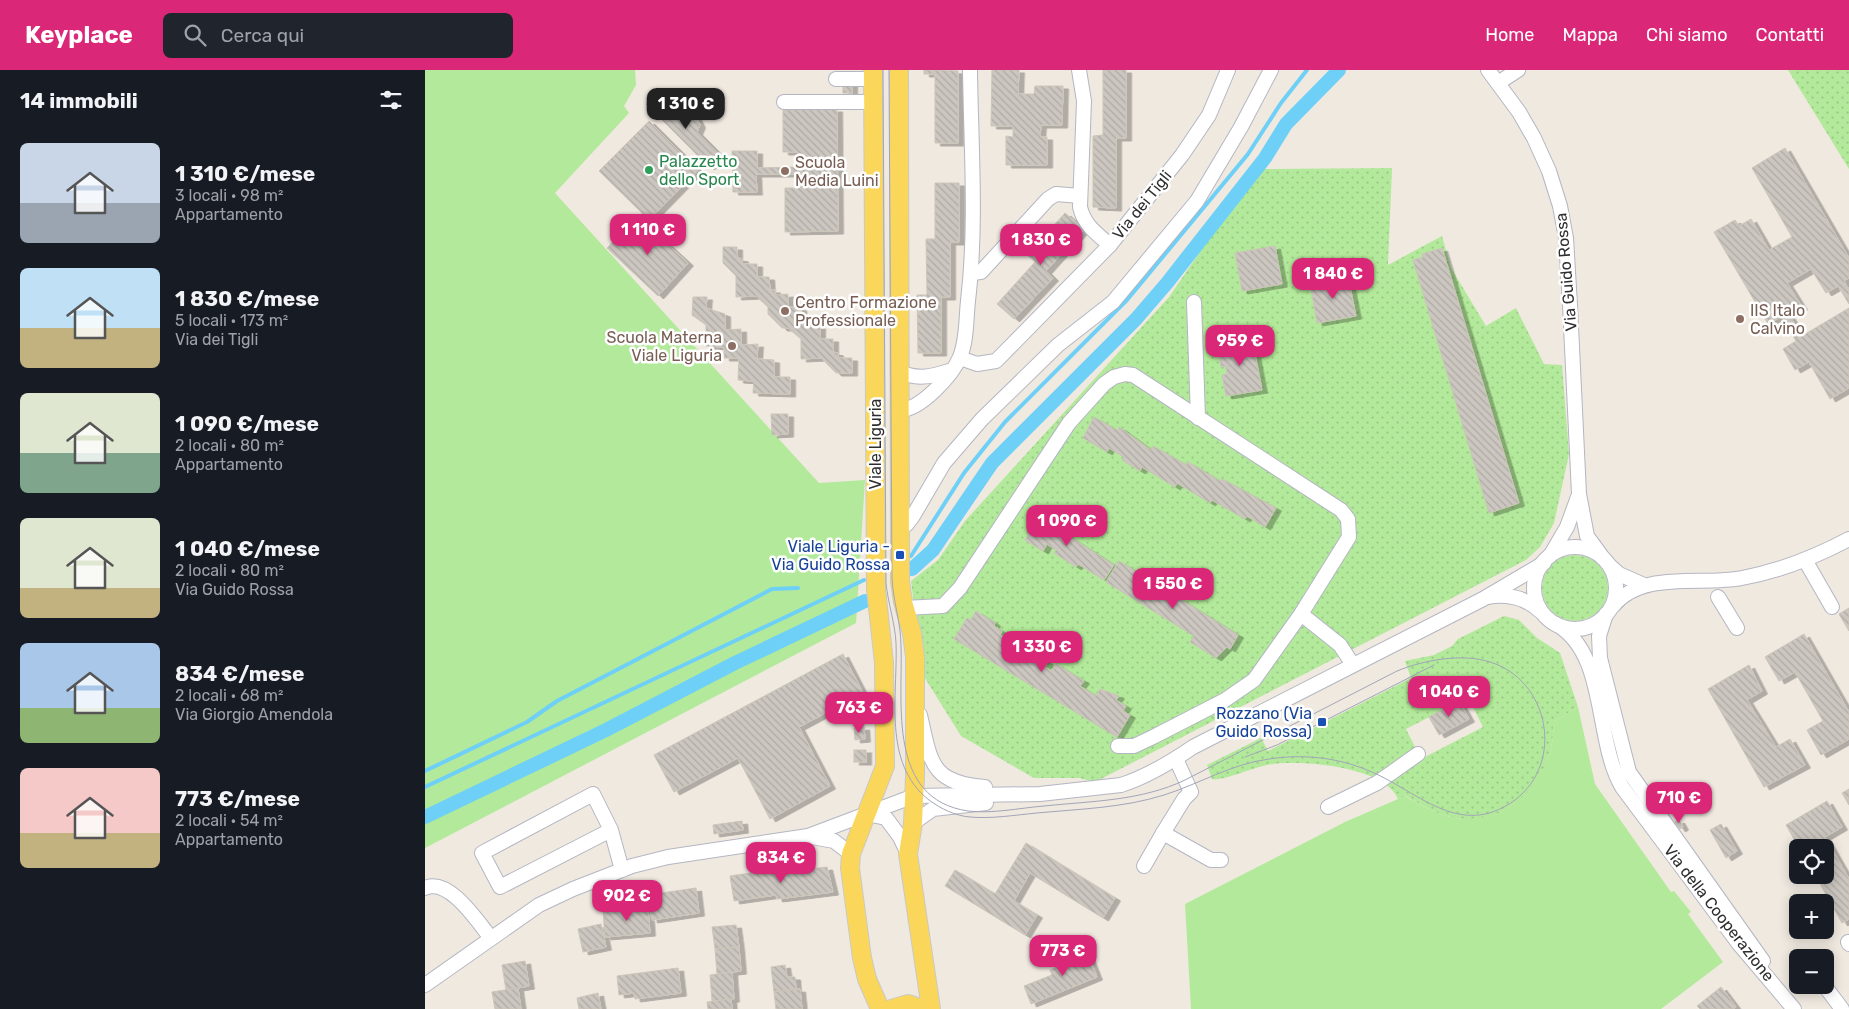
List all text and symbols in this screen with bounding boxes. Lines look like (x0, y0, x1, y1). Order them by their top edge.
search box (163, 13, 513, 58)
text: Keyplace (25, 21, 133, 49)
icon: search (181, 21, 209, 49)
text: Cerca qui (221, 24, 304, 47)
text: Home (1485, 24, 1534, 46)
text: Mappa (1562, 24, 1618, 46)
text: Chi siamo (1646, 24, 1728, 46)
text: Contatti (1756, 24, 1824, 46)
icon: filters (377, 86, 405, 114)
text: 14 immobili (20, 88, 138, 113)
pin: 1 310 € (640, 88, 732, 130)
text: 1 310 € (658, 94, 714, 113)
place label: Palazzetto dello Sport (659, 152, 739, 189)
place label: Scuola Media Luini (795, 153, 879, 190)
text: 1 310 €/mese (175, 161, 315, 186)
icon: home (60, 163, 120, 223)
marker: Palazzetto dello Sport (643, 164, 655, 176)
marker: Scuola Media Luini (779, 165, 791, 177)
street label: Via dei Tigli (1108, 167, 1176, 243)
text: 3 locali · 98 m² (175, 186, 283, 205)
text: Appartamento (175, 205, 283, 224)
street label: Via Guido Rossa (1551, 212, 1581, 332)
pin: 1 110 € (602, 214, 694, 256)
text: 1 110 € (621, 220, 675, 239)
pin: 1 830 € (995, 224, 1087, 266)
text: 1 830 € (1011, 230, 1071, 249)
pin: 1 840 € (1287, 258, 1379, 300)
text: 1 840 € (1303, 264, 1363, 283)
text: 1 830 €/mese (175, 286, 319, 311)
icon: home (60, 288, 120, 348)
place label: Centro Formazione Professionale (795, 293, 937, 330)
place label: IIS Italo Calvino (1750, 301, 1805, 338)
marker: Centro Formazione Professionale (779, 305, 791, 317)
text: 5 locali · 173 m² (175, 311, 288, 330)
marker: IIS Italo Calvino (1734, 313, 1746, 325)
pin: 959 € (1205, 324, 1275, 367)
place label: Scuola Materna Viale Liguria (606, 328, 722, 365)
text: Via dei Tigli (175, 330, 258, 349)
text: 959 € (1217, 331, 1263, 350)
marker: Scuola Materna Viale Liguria (726, 340, 738, 352)
street label: Viale Liguria (866, 399, 885, 489)
text: 1 090 €/mese (175, 411, 319, 436)
icon: home (60, 413, 120, 473)
text: 2 locali · 80 m² (175, 436, 284, 455)
text: Appartamento (175, 455, 283, 474)
pin: 1 090 € (1021, 504, 1113, 547)
text: 1 090 € (1037, 511, 1097, 530)
text: 1 040 €/mese (175, 536, 320, 561)
place label: Viale Liguria - Via Guido Rossa (771, 537, 890, 574)
icon: home (60, 538, 120, 598)
marker: Viale Liguria - Via Guido Rossa (894, 549, 906, 561)
text: 2 locali · 80 m² (175, 561, 284, 580)
pin: 1 550 € (1127, 568, 1219, 610)
text: 1 550 € (1144, 574, 1202, 593)
text: Via Guido Rossa (175, 580, 294, 599)
pin: 1 330 € (996, 630, 1088, 673)
text: 1 330 € (1012, 637, 1072, 656)
text: 834 €/mese (175, 661, 305, 686)
icon: home (60, 663, 120, 723)
pin: 1 040 € (1403, 676, 1495, 718)
text: 1 040 € (1419, 682, 1479, 701)
text: 2 locali · 68 m² (175, 686, 283, 705)
pin: 763 € (824, 692, 894, 734)
text: 763 € (836, 698, 882, 717)
place label: Rozzano (Via Guido Rossa) (1215, 704, 1312, 741)
text: Via Giorgio Amendola (175, 705, 333, 724)
marker: Rozzano (Via Guido Rossa) (1316, 716, 1328, 728)
pin: 710 € (1644, 782, 1714, 824)
text: 773 €/mese (175, 786, 300, 811)
icon: home (60, 788, 120, 848)
text: 710 € (1657, 788, 1701, 807)
text: 2 locali · 54 m² (175, 811, 283, 830)
text: Appartamento (175, 830, 283, 849)
map controls (1789, 839, 1834, 994)
button: locate (1789, 839, 1834, 884)
street label: Via della Cooperazione (1660, 841, 1778, 985)
pin: 834 € (746, 842, 816, 884)
text: 834 € (757, 848, 805, 867)
pin: 902 € (592, 880, 662, 922)
text: 902 € (603, 886, 651, 905)
button: + (1789, 894, 1834, 939)
pin: 773 € (1028, 934, 1098, 977)
text: 773 € (1041, 941, 1085, 960)
button: − (1789, 949, 1834, 994)

